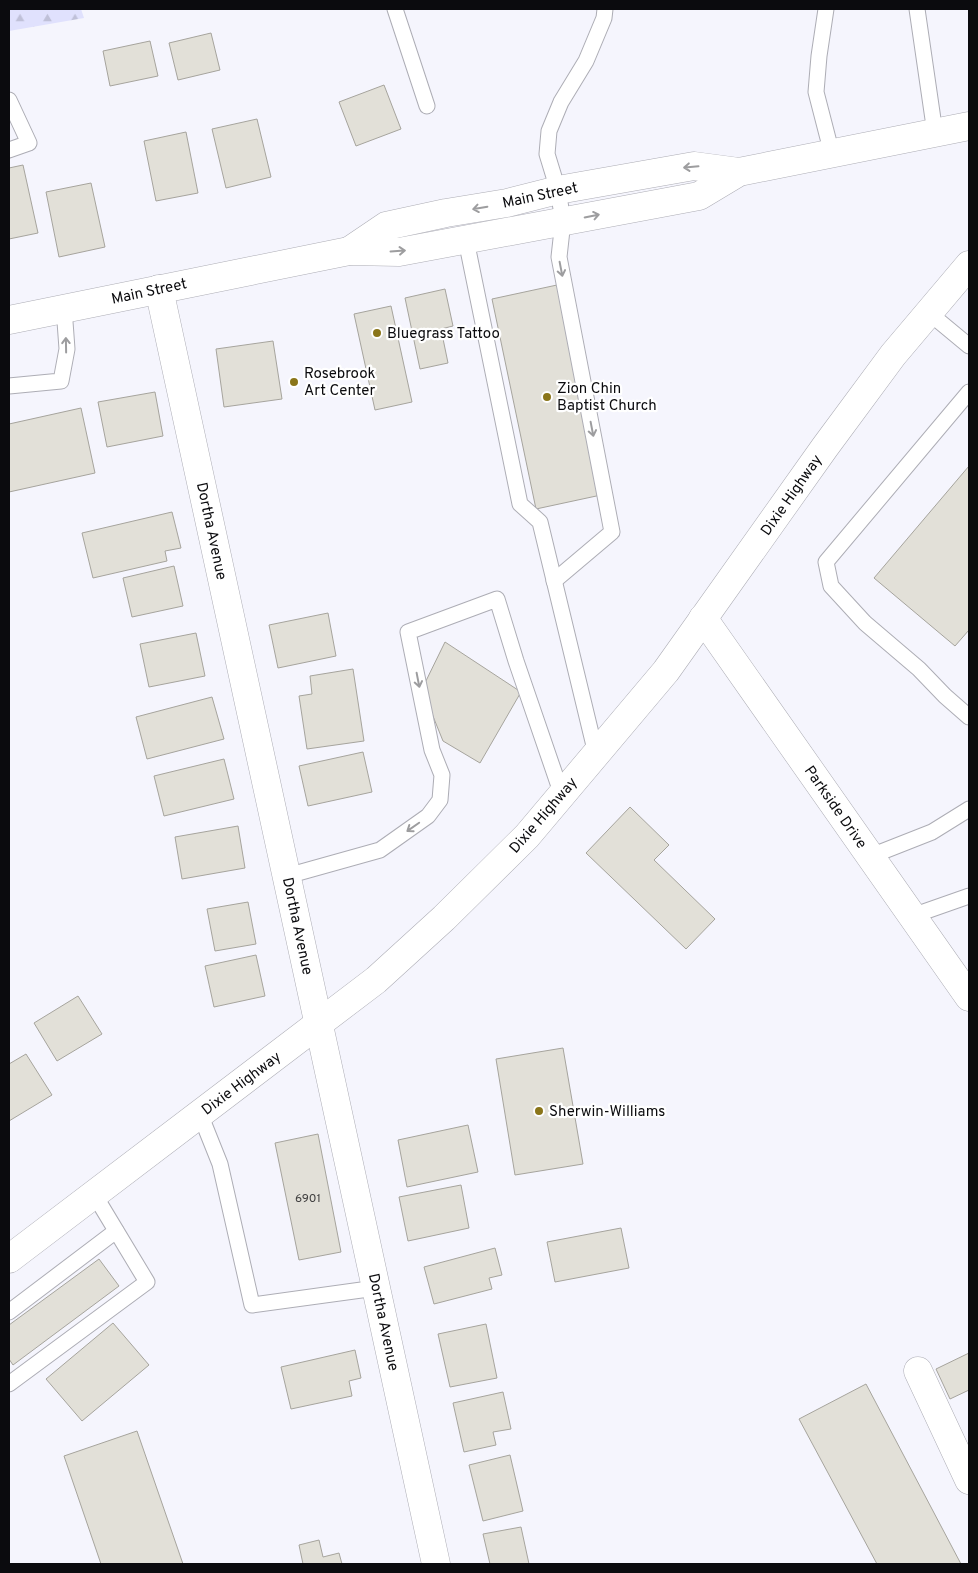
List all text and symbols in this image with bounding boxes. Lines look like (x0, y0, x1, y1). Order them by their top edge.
one-way arrow (683, 163, 699, 172)
street label: Main Street (501, 179, 580, 214)
one-way arrow (473, 203, 489, 213)
one-way arrow (583, 210, 599, 220)
one-way arrow (389, 247, 405, 256)
one-way arrow (557, 261, 567, 277)
street label: Main Street (110, 275, 189, 310)
place label: Bluegrass Tattoo (387, 325, 500, 344)
marker: Bluegrass Tattoo (371, 327, 383, 339)
one-way arrow (62, 337, 71, 353)
place label: Rosebrook Art Center (304, 365, 376, 401)
marker: Rosebrook Art Center (288, 376, 300, 388)
place label: Zion Chin Baptist Church (557, 380, 657, 416)
marker: Zion Chin Baptist Church (541, 391, 553, 403)
one-way arrow (588, 420, 597, 436)
street label: Dixie Highway (757, 452, 827, 540)
street label: Dortha Avenue (191, 481, 230, 582)
one-way arrow (413, 671, 423, 687)
street label: Parkside Drive (799, 763, 870, 853)
street label: Dixie Highway (506, 774, 582, 858)
one-way arrow (406, 822, 420, 832)
street label: Dortha Avenue (277, 876, 316, 977)
street label: Dixie Highway (198, 1048, 285, 1120)
place label: Sherwin-Williams (549, 1103, 665, 1122)
marker: Sherwin-Williams (533, 1105, 545, 1117)
house number: 6901 (295, 1191, 321, 1207)
street label: Dortha Avenue (363, 1272, 402, 1373)

